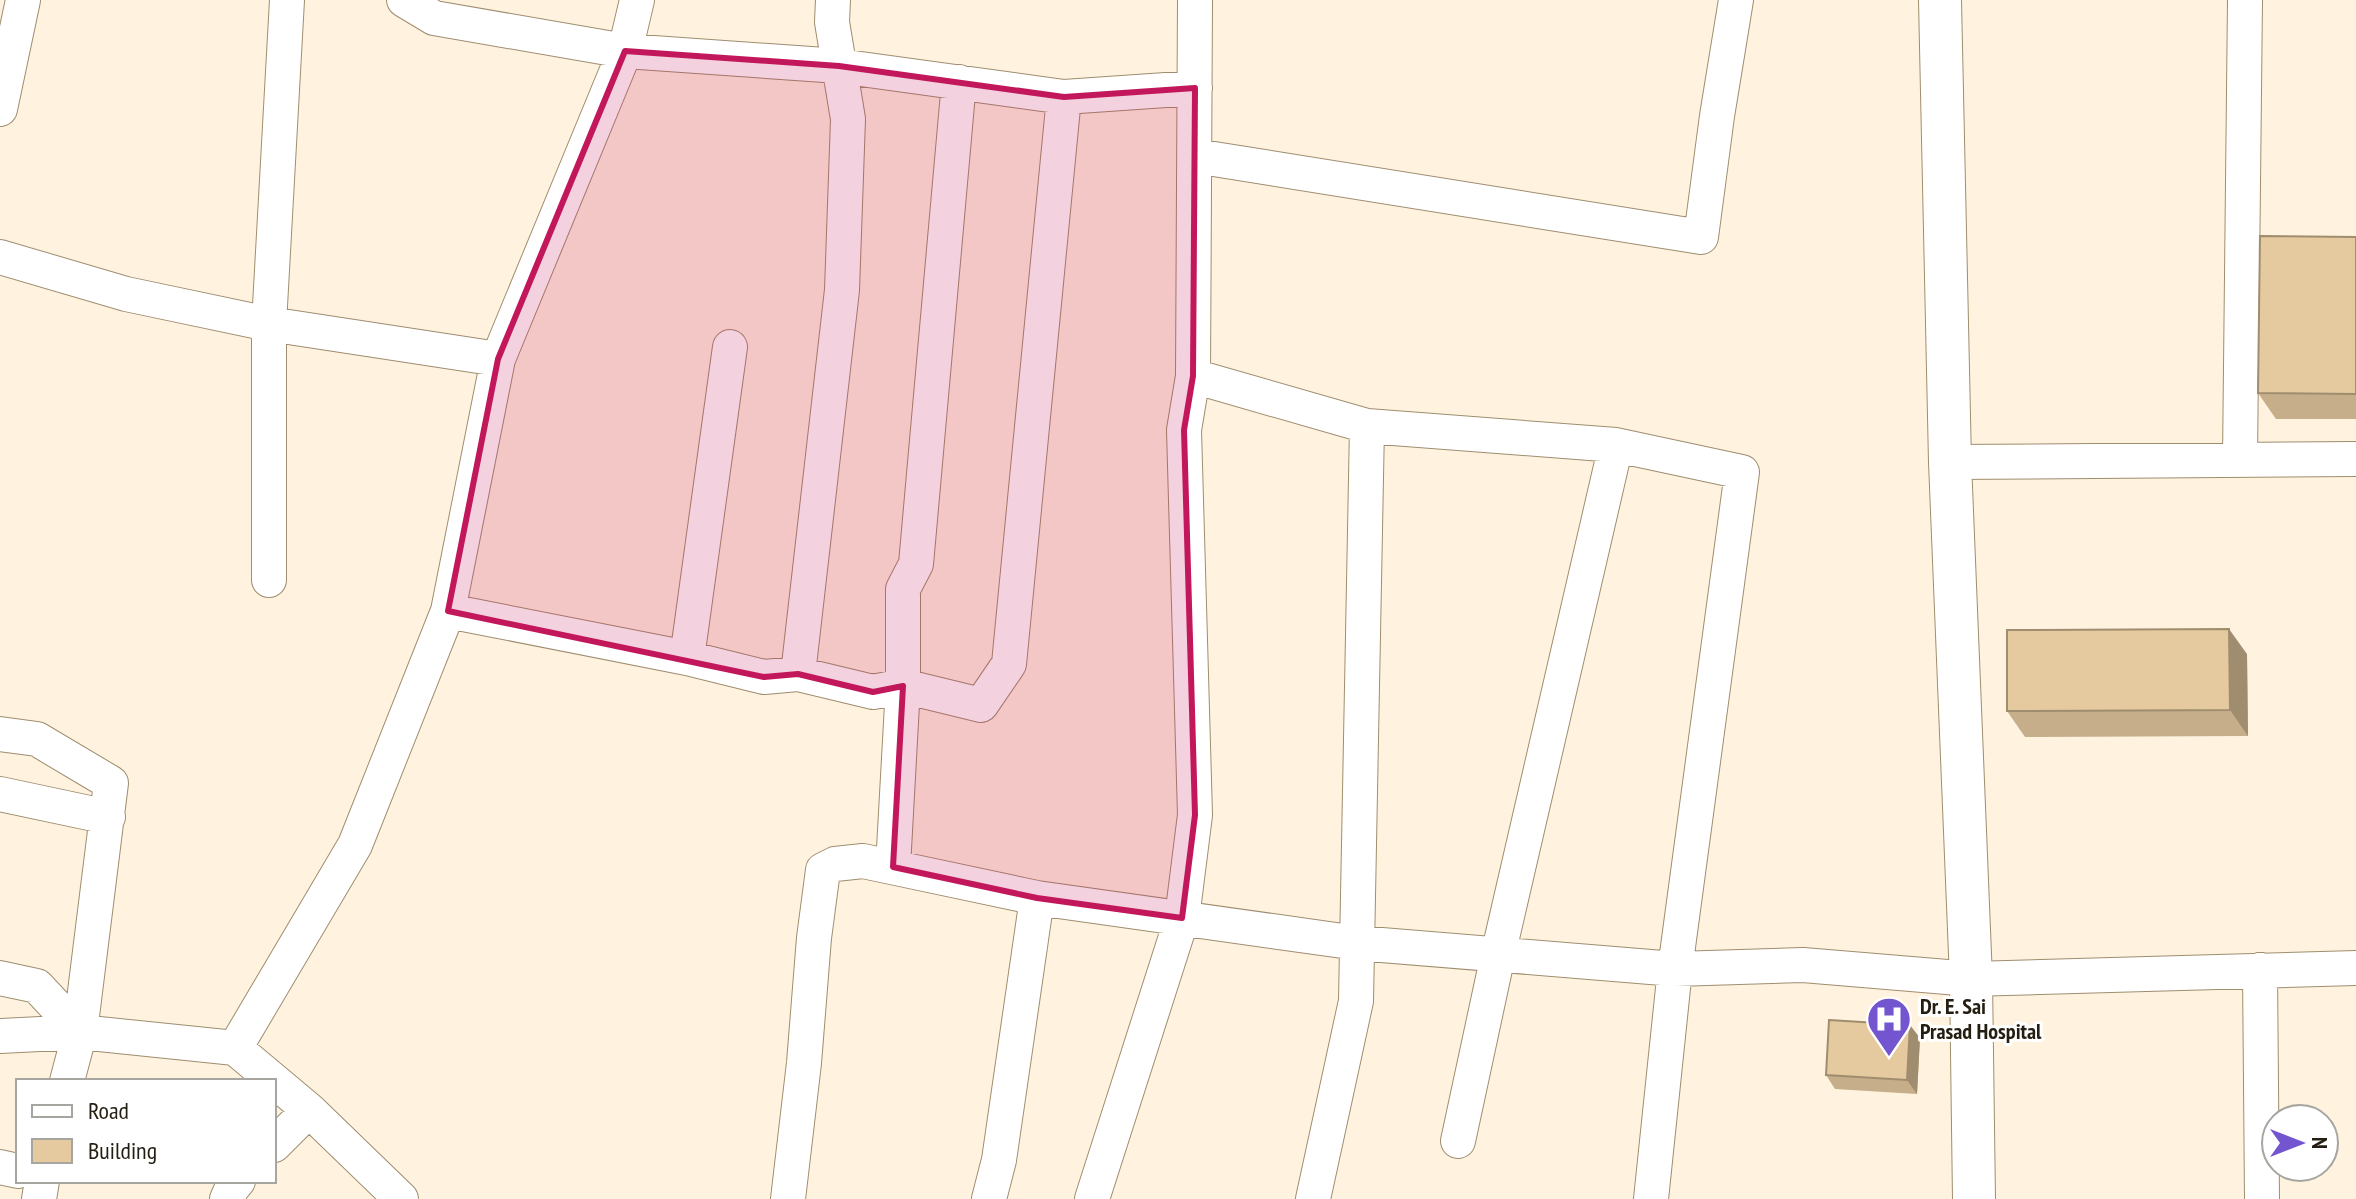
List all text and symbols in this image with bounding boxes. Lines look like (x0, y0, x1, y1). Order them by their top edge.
place label: Dr. E. Sai Prasad Hospital (1920, 992, 2042, 1045)
hospital icon: Dr. E. Sai Prasad Hospital (1865, 995, 1913, 1058)
legend (16, 1079, 276, 1183)
text: Road (88, 1095, 129, 1126)
north arrow (2260, 1103, 2340, 1183)
text: Building (88, 1135, 157, 1166)
text: N (2306, 1137, 2334, 1149)

